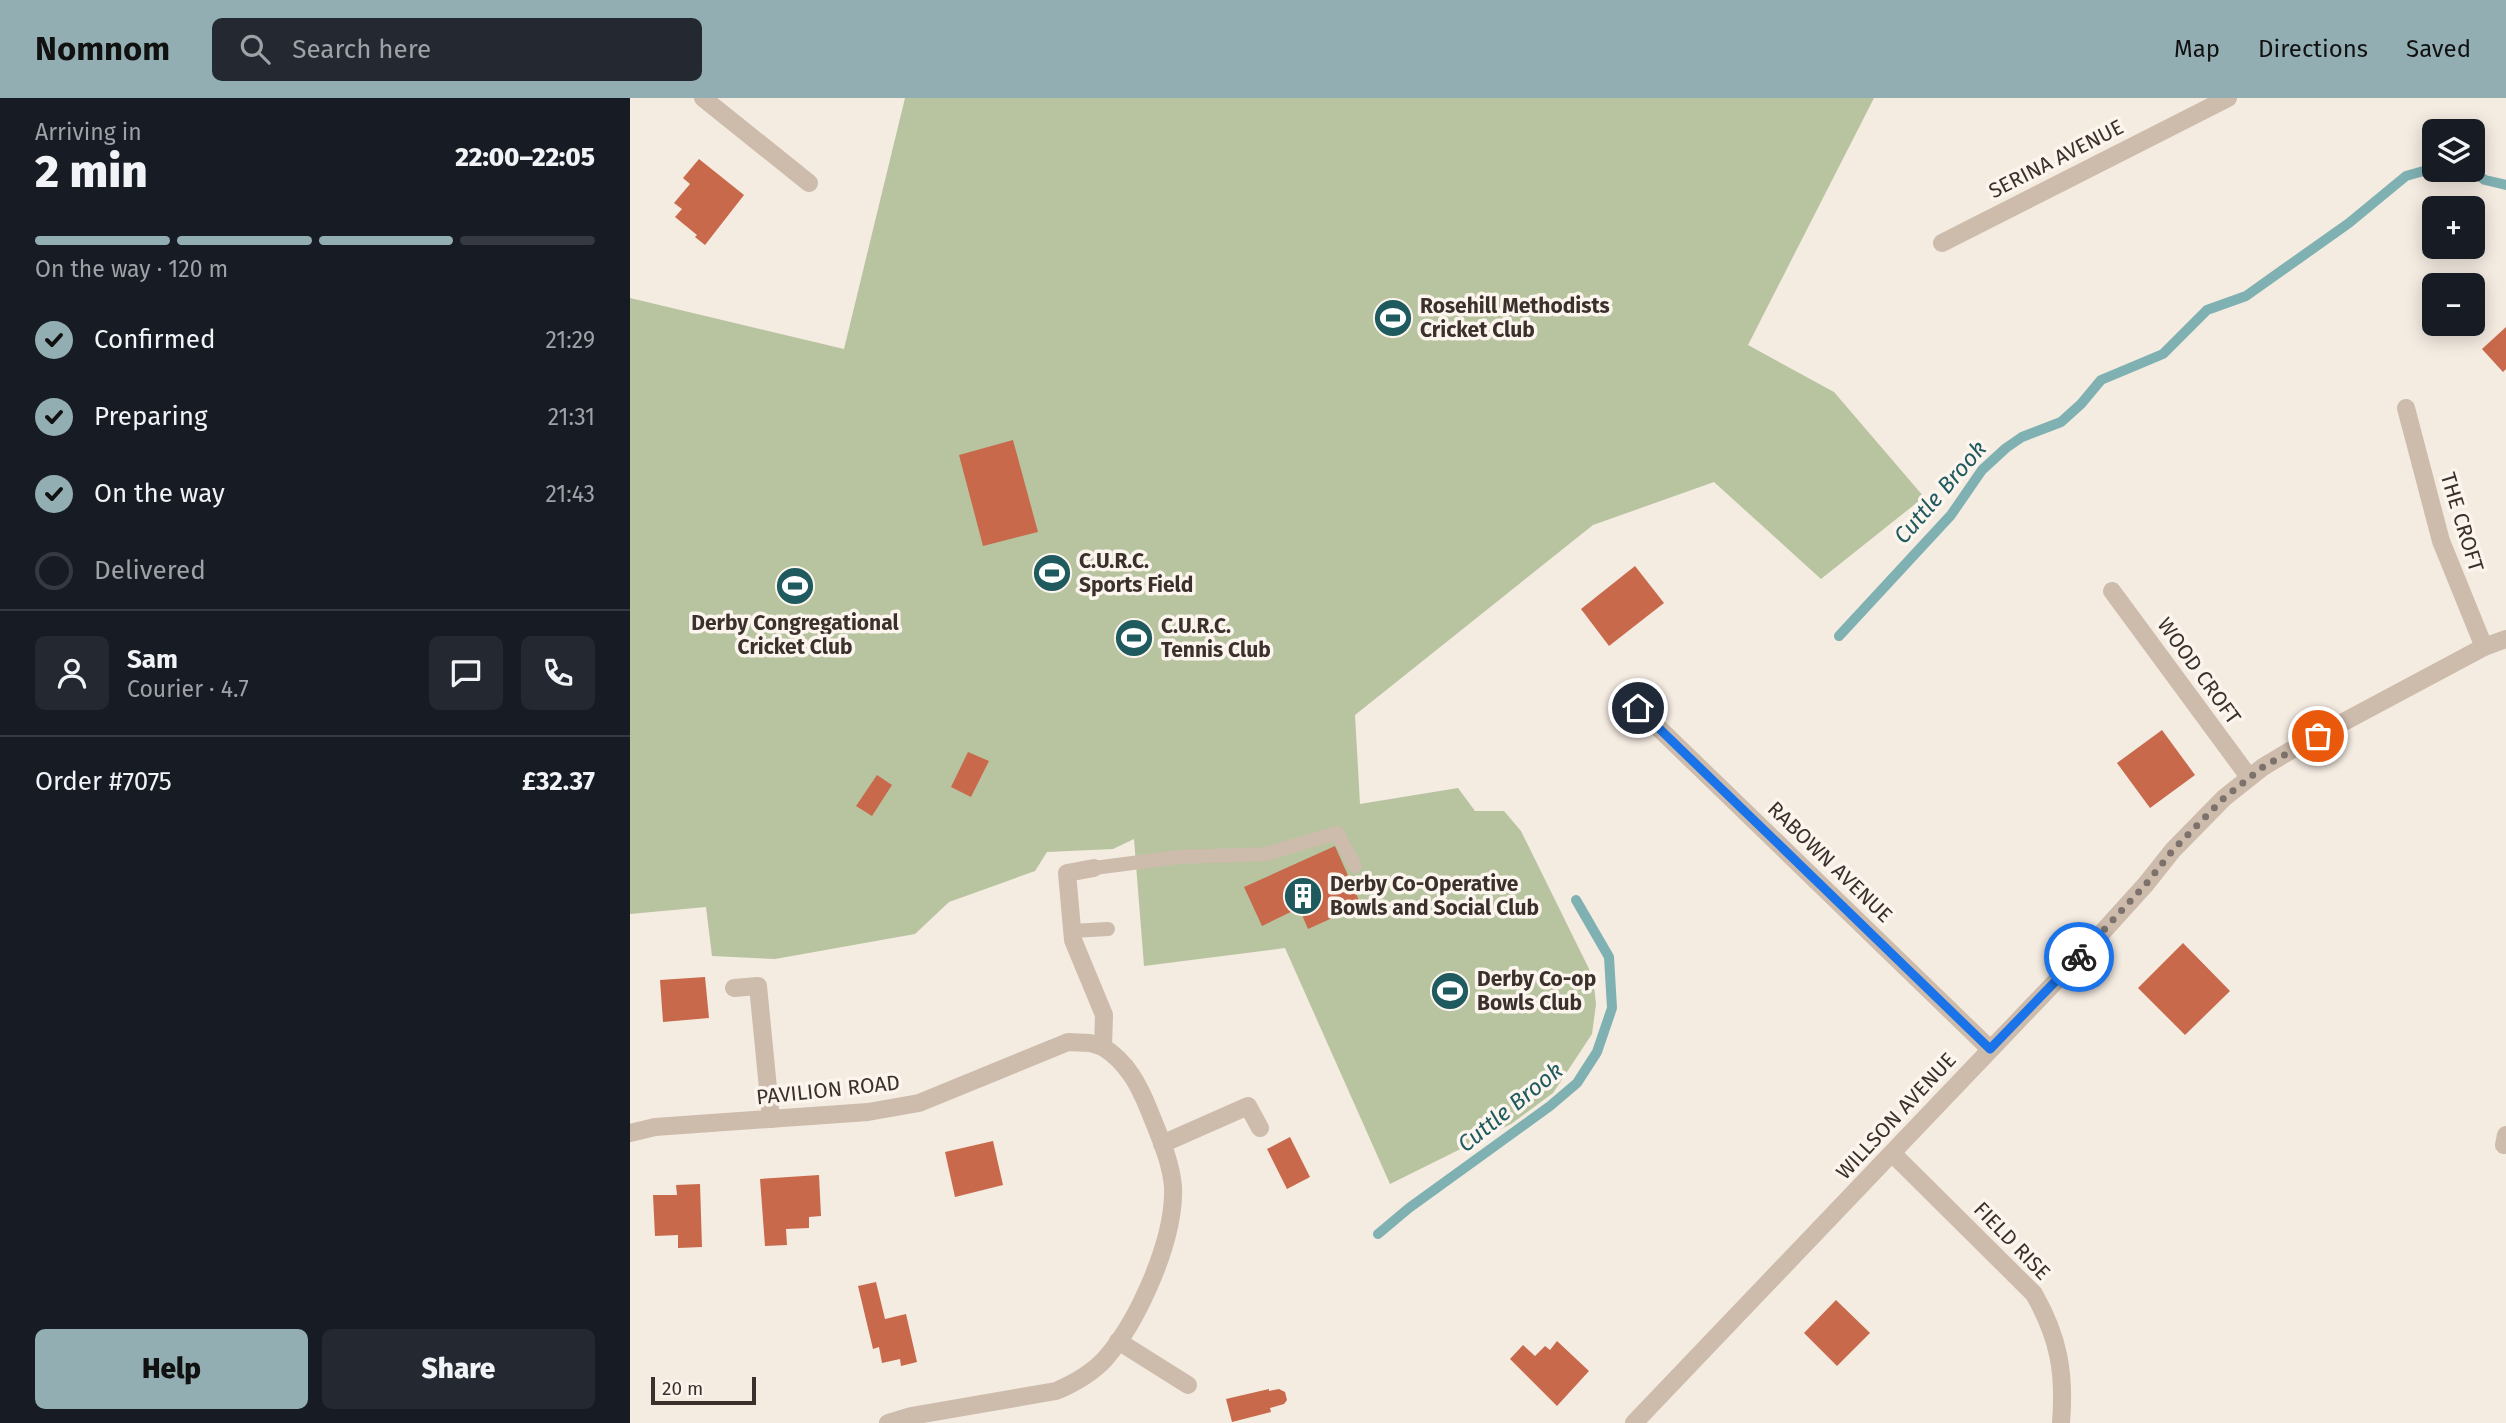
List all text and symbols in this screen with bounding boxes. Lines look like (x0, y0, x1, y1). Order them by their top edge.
search box (212, 18, 702, 81)
text: Nomnom (35, 29, 170, 69)
icon: search (236, 30, 274, 68)
text: Search here (292, 34, 431, 65)
text: Map (2174, 35, 2220, 63)
text: Directions (2258, 35, 2368, 63)
text: Saved (2406, 35, 2471, 63)
street label: SERINA AVENUE (1984, 114, 2128, 204)
text: Arriving in (35, 118, 142, 146)
map controls (2422, 119, 2485, 336)
button: layers (2422, 119, 2485, 182)
text: 22:00–22:05 (455, 142, 595, 173)
text: 2 min (35, 144, 148, 199)
button: + (2422, 196, 2485, 259)
text: On the way · 120 m (35, 255, 228, 283)
button: − (2422, 273, 2485, 336)
place label: Rosehill Methodists Cricket Club (1420, 293, 1610, 343)
sports icon: Rosehill Methodists Cricket Club (1372, 297, 1414, 339)
icon: check (35, 321, 73, 359)
text: Confirmed (94, 324, 215, 355)
text: 21:29 (545, 326, 595, 354)
icon: check (35, 398, 73, 436)
text: Preparing (94, 401, 207, 432)
text: 21:31 (548, 403, 595, 431)
water label: Cuttle Brook (1888, 435, 1992, 549)
street label: THE CROFT (2435, 469, 2489, 575)
icon: check (35, 475, 73, 513)
text: On the way (94, 478, 225, 509)
text: 21:43 (546, 480, 595, 508)
place label: C.U.R.C. Sports Field (1079, 548, 1193, 598)
sports icon: C.U.R.C. Sports Field (1031, 552, 1073, 594)
text: Delivered (94, 555, 206, 586)
sports icon: Derby Congregational Cricket Club (774, 565, 816, 607)
place label: Derby Congregational Cricket Club (691, 610, 899, 660)
place label: C.U.R.C. Tennis Club (1161, 613, 1271, 663)
street label: WOOD CROFT (2152, 613, 2246, 730)
sports icon: C.U.R.C. Tennis Club (1113, 617, 1155, 659)
button: person (35, 636, 109, 710)
button: chat (429, 636, 503, 710)
button: phone (521, 636, 595, 710)
text: Sam (127, 644, 178, 675)
text: Courier · 4.7 (127, 675, 249, 703)
pin (1608, 678, 1668, 738)
icon: home (1619, 689, 1657, 727)
pin (2288, 706, 2348, 766)
icon: bag (2299, 717, 2337, 755)
text: Order #7075 (35, 766, 172, 797)
text: £32.37 (522, 766, 595, 797)
street label: RABOWN AVENUE (1762, 796, 1898, 928)
place label: Derby Co-Operative Bowls and Social Club (1330, 871, 1539, 921)
building icon: Derby Co-Operative Bowls and Social Club (1282, 875, 1324, 917)
courier (2044, 922, 2114, 992)
icon: bike (2060, 938, 2098, 976)
place label: Derby Co-op Bowls Club (1477, 966, 1596, 1016)
sports icon: Derby Co-op Bowls Club (1429, 970, 1471, 1012)
street label: WILLSON AVENUE (1831, 1047, 1961, 1185)
water label: Cuttle Brook (1452, 1056, 1568, 1158)
street label: PAVILION ROAD (755, 1070, 901, 1110)
street label: FIELD RISE (1968, 1196, 2056, 1286)
button: Help (35, 1329, 308, 1409)
button: Share (322, 1329, 595, 1409)
scale bar (651, 1374, 756, 1406)
text: 20 m (662, 1377, 703, 1400)

